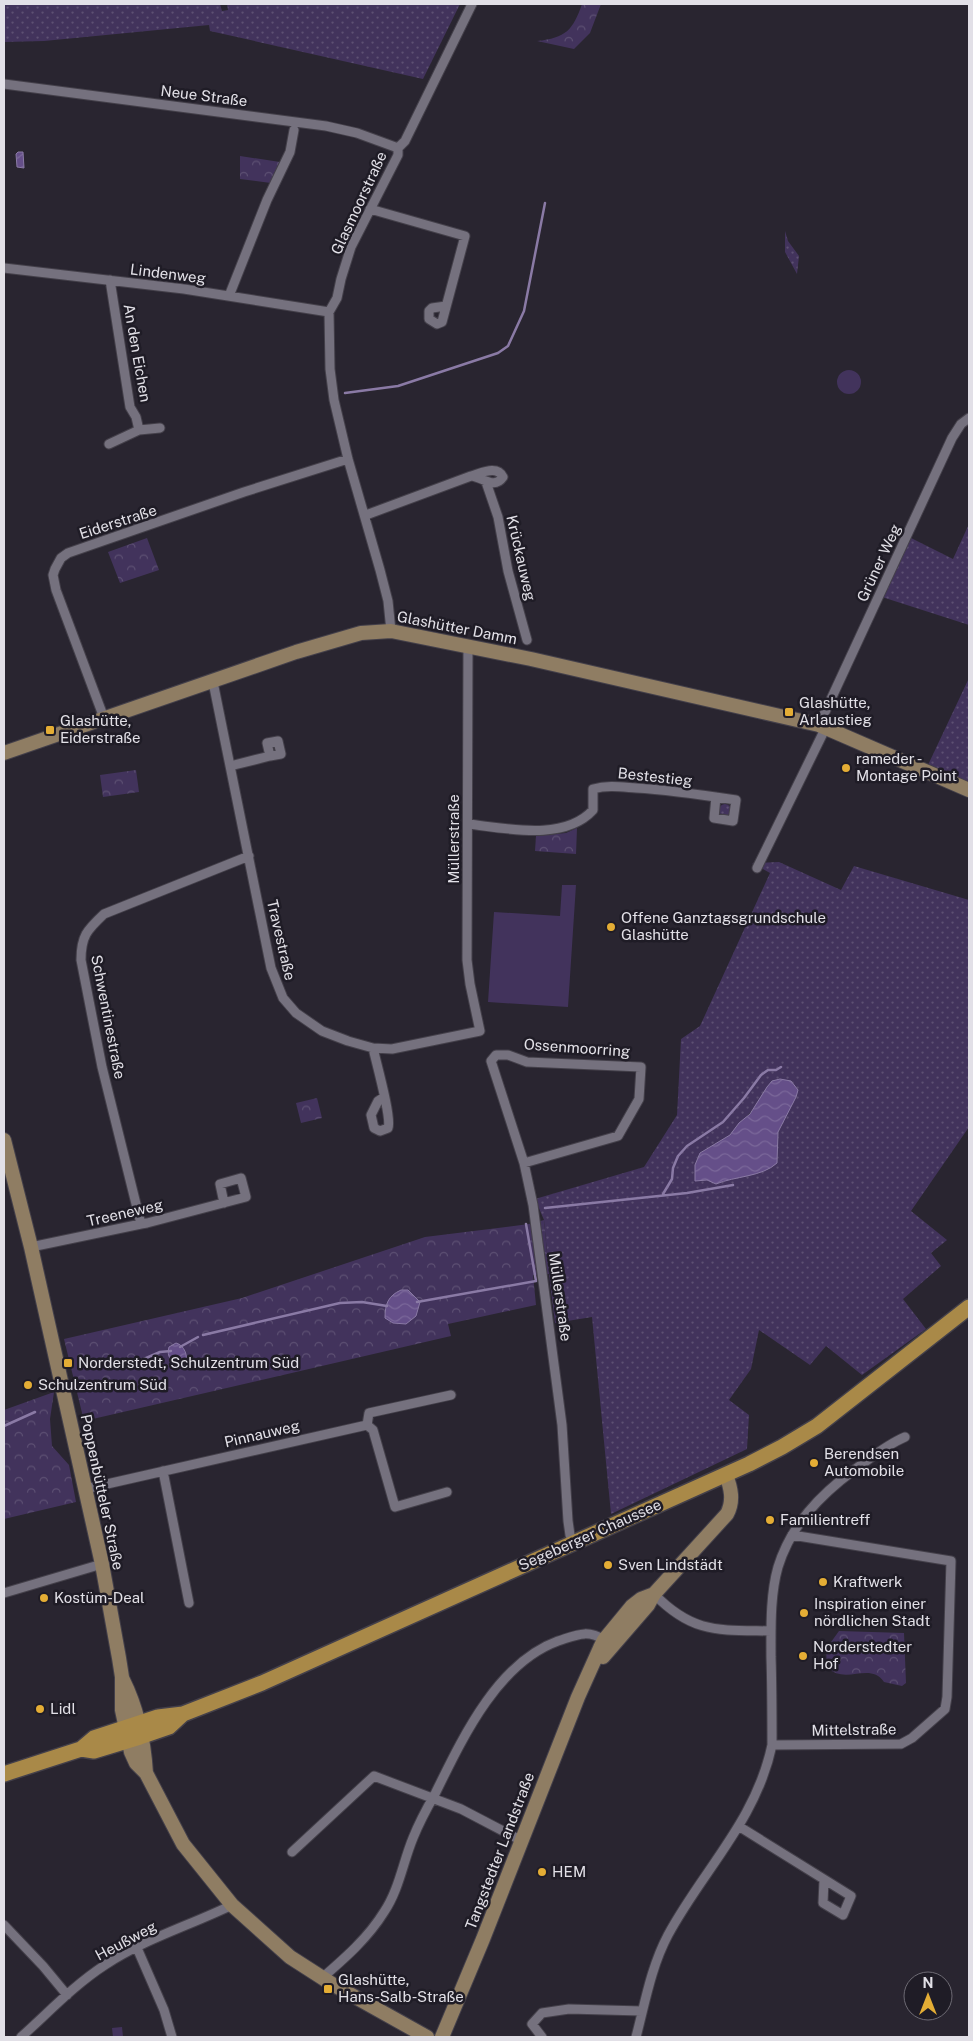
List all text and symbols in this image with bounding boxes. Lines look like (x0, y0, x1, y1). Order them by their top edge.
street label: Neue Straße (160, 82, 248, 109)
street label: Glasmoorstraße (327, 149, 390, 257)
street label: Lindenweg (129, 260, 207, 287)
street label: An den Eichen (121, 303, 154, 403)
street label: Eiderstraße (77, 501, 159, 542)
street label: Krückauweg (503, 513, 540, 602)
street label: Grüner Weg (853, 521, 904, 604)
street label: Glashütter Damm (396, 608, 519, 647)
place label: Glashütte, Arlaustieg (799, 694, 872, 728)
marker: Glashütte, Arlaustieg (783, 706, 795, 718)
place label: Glashütte, Eiderstraße (60, 712, 141, 746)
marker: Glashütte, Eiderstraße (44, 724, 56, 736)
place label: rameder - Montage Point (856, 750, 957, 784)
marker: rameder - Montage Point (840, 762, 852, 774)
street label: Bestestieg (617, 764, 693, 789)
street label: Müllerstraße (445, 794, 462, 884)
street label: Travestraße (264, 898, 299, 982)
place label: Offene Ganztagsgrundschule Glashütte (621, 909, 826, 943)
marker: Offene Ganztagsgrundschule Glashütte (605, 921, 617, 933)
street label: Schwentinestraße (88, 953, 129, 1080)
street label: Ossenmoorring (523, 1035, 631, 1060)
street label: Treeneweg (85, 1196, 165, 1230)
street label: Müllerstraße (546, 1251, 575, 1342)
place label: Norderstedt, Schulzentrum Süd (78, 1354, 299, 1371)
marker: Norderstedt, Schulzentrum Süd (62, 1357, 74, 1369)
place label: Schulzentrum Süd (38, 1376, 167, 1393)
marker: Schulzentrum Süd (22, 1379, 34, 1391)
street label: Poppenbütteler Straße (78, 1412, 127, 1571)
street label: Pinnauweg (222, 1417, 301, 1450)
place label: Berendsen Automobile (824, 1445, 904, 1479)
marker: Berendsen Automobile (808, 1457, 820, 1469)
street label: Segeberger Chaussee (516, 1495, 664, 1574)
place label: Familientreff (780, 1511, 870, 1528)
marker: Familientreff (764, 1514, 776, 1526)
place label: Sven Lindstädt (618, 1556, 723, 1573)
marker: Sven Lindstädt (602, 1559, 614, 1571)
place label: Kraftwerk (833, 1573, 903, 1590)
marker: Kraftwerk (817, 1576, 829, 1588)
place label: Kostüm-Deal (54, 1589, 145, 1606)
marker: Kostüm-Deal (38, 1592, 50, 1604)
place label: Inspiration einer nördlichen Stadt (814, 1595, 930, 1629)
marker: Inspiration einer nördlichen Stadt (798, 1607, 810, 1619)
place label: Norderstedter Hof (813, 1638, 912, 1672)
marker: Norderstedter Hof (797, 1650, 809, 1662)
place label: Lidl (50, 1700, 76, 1717)
marker: Lidl (34, 1703, 46, 1715)
street label: Mittelstraße (811, 1720, 897, 1739)
street label: Tangstedter Landstraße (462, 1770, 537, 1932)
place label: HEM (552, 1863, 586, 1880)
marker: HEM (536, 1866, 548, 1878)
street label: Heußweg (92, 1917, 159, 1964)
place label: Glashütte, Hans-Salb-Straße (338, 1971, 464, 2005)
north arrow (903, 1971, 953, 2021)
text: N (923, 1975, 933, 1991)
marker: Glashütte, Hans-Salb-Straße (322, 1983, 334, 1995)

